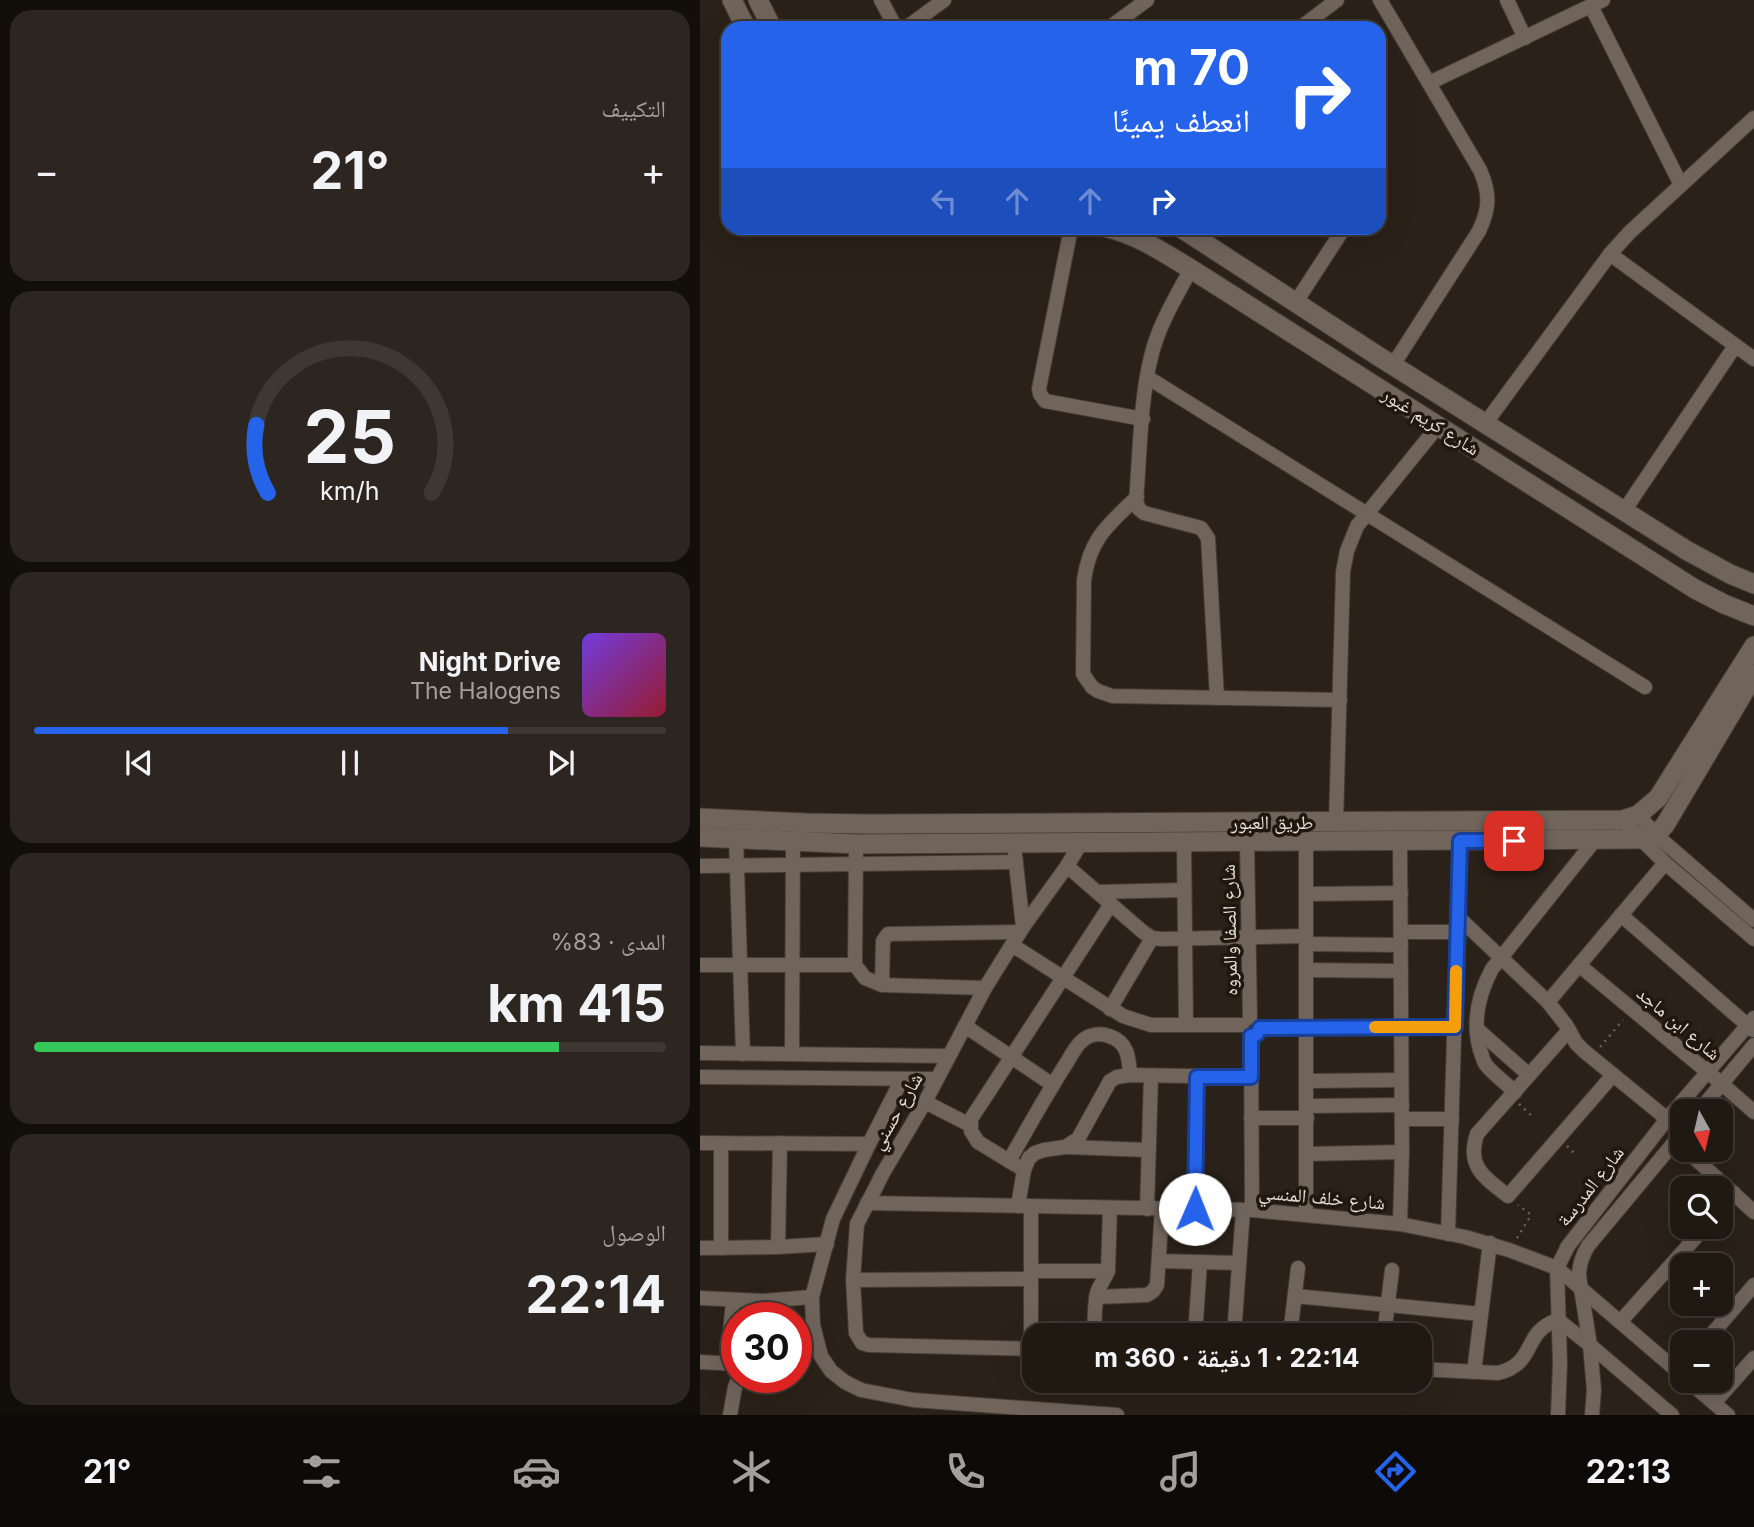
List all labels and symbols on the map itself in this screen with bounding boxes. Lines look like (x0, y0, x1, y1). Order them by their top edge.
street label: شارع كريم غبور (1376, 382, 1484, 461)
street label: طريق العبور (1230, 811, 1313, 834)
pin (1484, 811, 1544, 871)
street label: شارع الصفا والمروه (1217, 864, 1242, 996)
street label: شارع ابن ماجد (1632, 982, 1725, 1065)
street label: شارع حسني (865, 1069, 931, 1156)
north arrow (1670, 1099, 1732, 1162)
street label: شارع المدرسة (1552, 1142, 1629, 1231)
position arrow (1158, 1172, 1232, 1246)
street label: شارع خلف المنسي (1258, 1181, 1386, 1218)
speed limit sign: 30 (721, 1302, 812, 1393)

